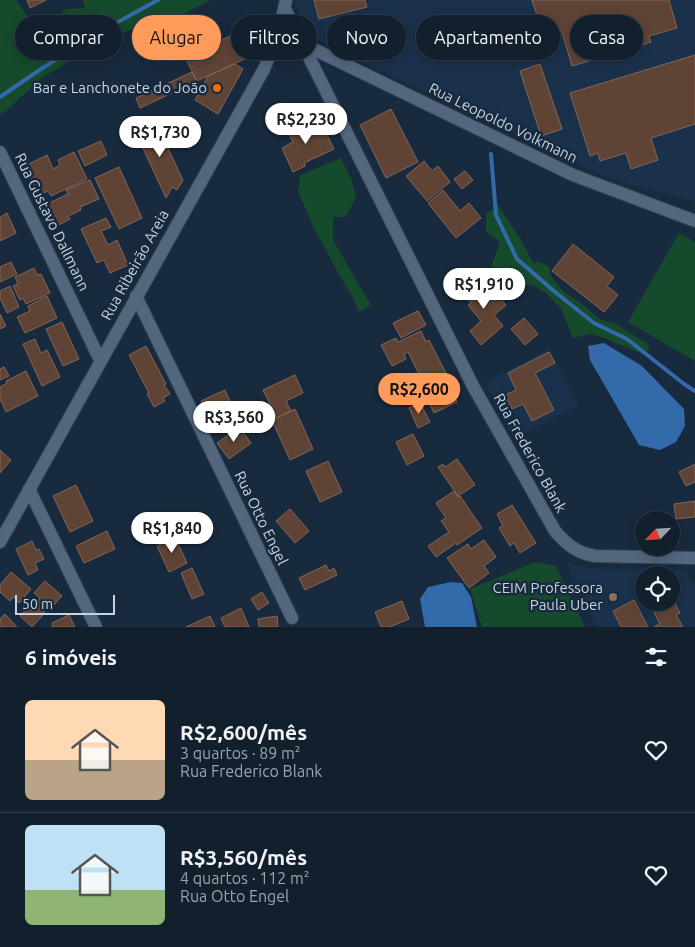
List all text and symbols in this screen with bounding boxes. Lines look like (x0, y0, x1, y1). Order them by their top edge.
chip: Comprar (15, 15, 122, 60)
chip: Alugar (132, 15, 221, 60)
chip: Filtros (231, 15, 317, 60)
chip: Novo (327, 15, 406, 60)
chip: Apartamento (416, 15, 560, 60)
chip: Casa (570, 15, 643, 60)
place label: Bar e Lanchonete do João (33, 79, 207, 96)
street label: Rua Leopoldo Volkmann (426, 79, 580, 166)
marker: Bar e Lanchonete do João (211, 82, 223, 94)
pin: R$2,230 (260, 102, 352, 145)
text: R$2,230 (276, 110, 336, 128)
pin: R$1,730 (114, 116, 206, 158)
text: R$1,730 (130, 123, 190, 141)
street label: Rua Gustavo Dallmann (12, 150, 93, 293)
street label: Rua Ribeirão Areia (97, 207, 172, 323)
pin: R$1,910 (438, 268, 530, 310)
text: R$1,910 (454, 275, 514, 293)
pin: R$2,600 (373, 372, 465, 415)
text: R$2,600 (389, 380, 449, 398)
street label: Rua Frederico Blank (491, 390, 570, 516)
pin: R$3,560 (188, 400, 280, 443)
text: R$3,560 (204, 408, 264, 426)
street label: Rua Otto Engel (231, 468, 292, 568)
north arrow (635, 511, 680, 556)
map controls (635, 511, 680, 611)
pin: R$1,840 (126, 512, 218, 554)
text: R$1,840 (142, 519, 202, 537)
button: locate (635, 566, 680, 611)
place label: CEIM Professora Paula Uber (493, 579, 603, 613)
marker: CEIM Professora Paula Uber (607, 591, 619, 603)
scale bar (15, 592, 115, 615)
text: 50 m (22, 596, 53, 612)
icon: filters (642, 643, 670, 671)
text: 6 imóveis (25, 645, 117, 669)
icon: home (65, 720, 125, 780)
text: R$2,600/mês (180, 720, 307, 744)
icon: heart (642, 736, 670, 764)
text: 3 quartos · 89 m² (180, 744, 301, 762)
text: Rua Frederico Blank (180, 762, 322, 780)
icon: home (65, 845, 125, 905)
text: R$3,560/mês (180, 845, 307, 869)
icon: heart (642, 861, 670, 889)
text: 4 quartos · 112 m² (180, 869, 310, 887)
text: Rua Otto Engel (180, 887, 289, 905)

